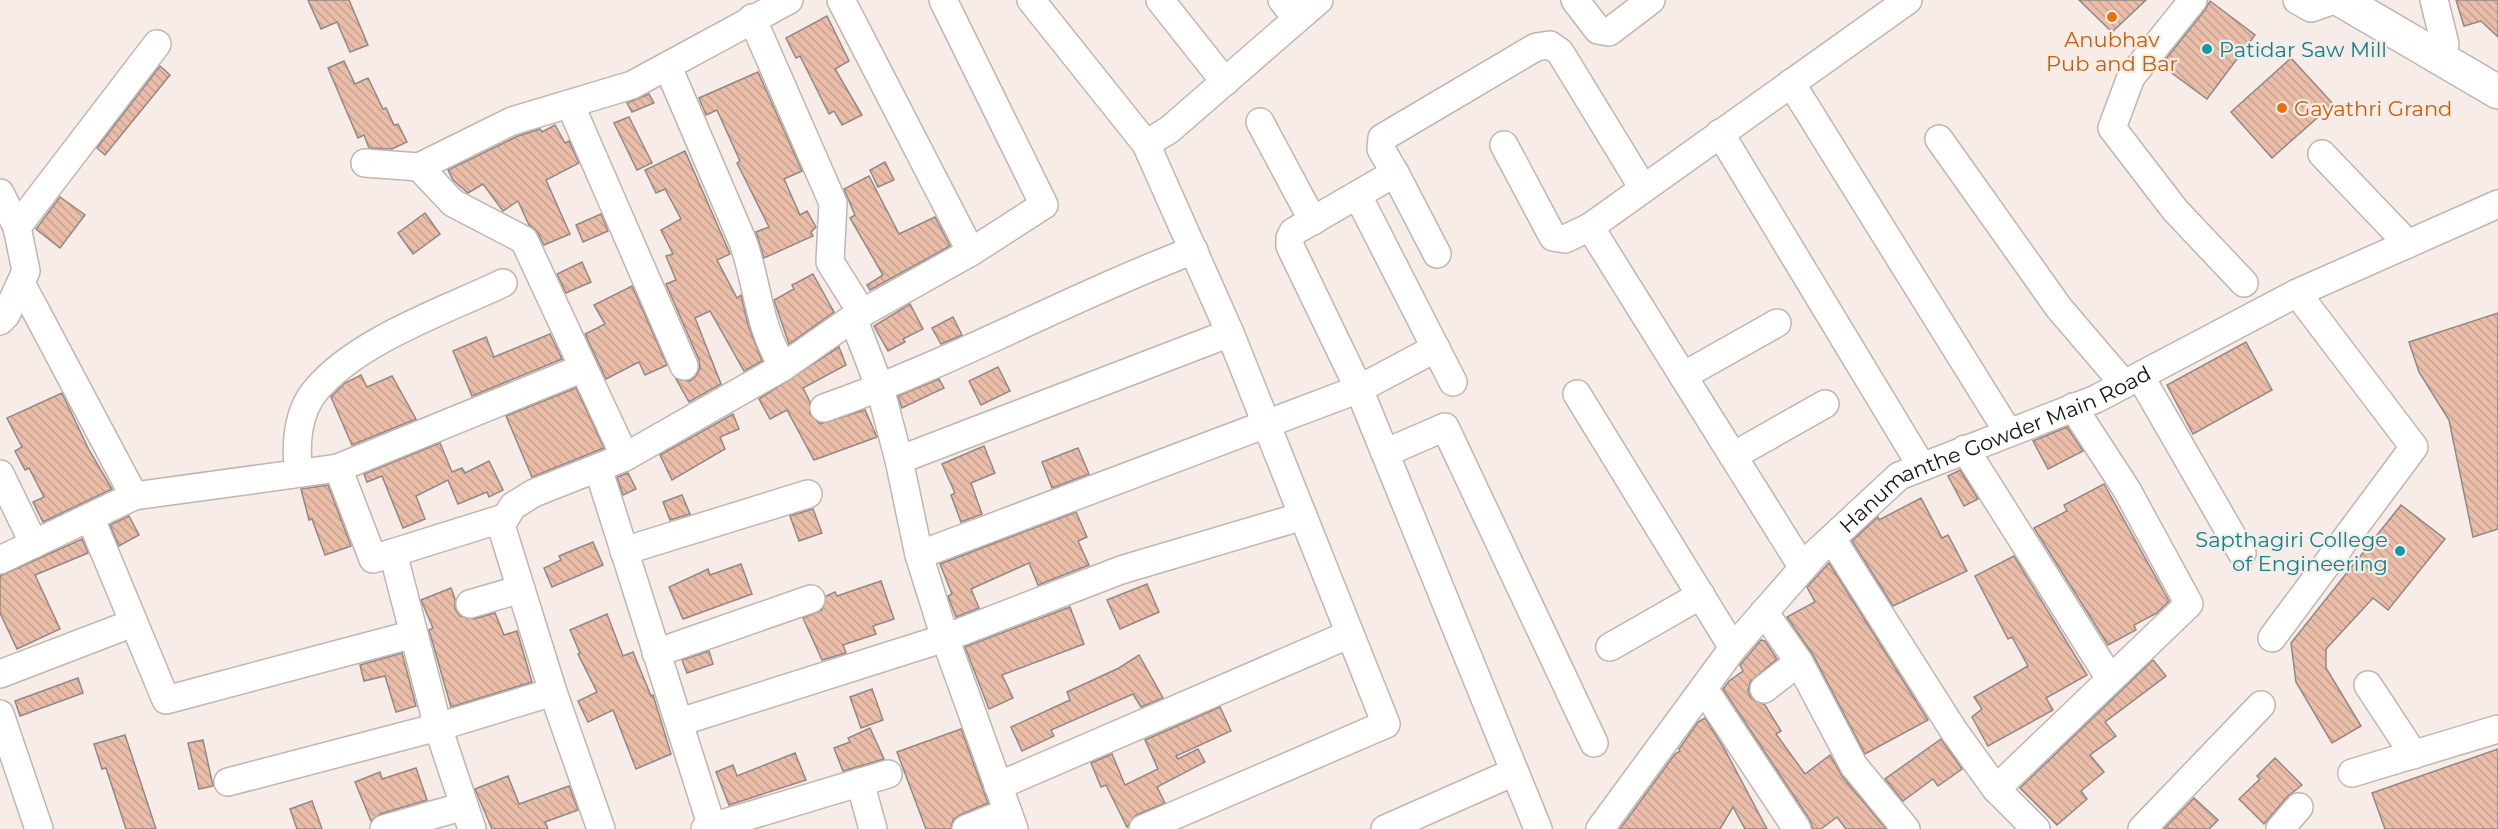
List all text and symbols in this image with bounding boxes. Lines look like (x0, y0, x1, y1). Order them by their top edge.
marker: Anubhav Pub and Bar (2105, 10, 2119, 24)
place label: Anubhav Pub and Bar (2046, 27, 2178, 76)
place label: Patidar Saw Mill (2219, 37, 2387, 62)
marker: Patidar Saw Mill (2200, 42, 2214, 56)
place label: Gayathri Grand (2294, 96, 2452, 121)
marker: Gayathri Grand (2275, 101, 2289, 115)
street label: Hanumanthe Gowder Main Road (1834, 360, 2155, 538)
place label: Sapthagiri College of Engineering (2195, 527, 2388, 576)
marker: Sapthagiri College of Engineering (2393, 544, 2407, 558)

